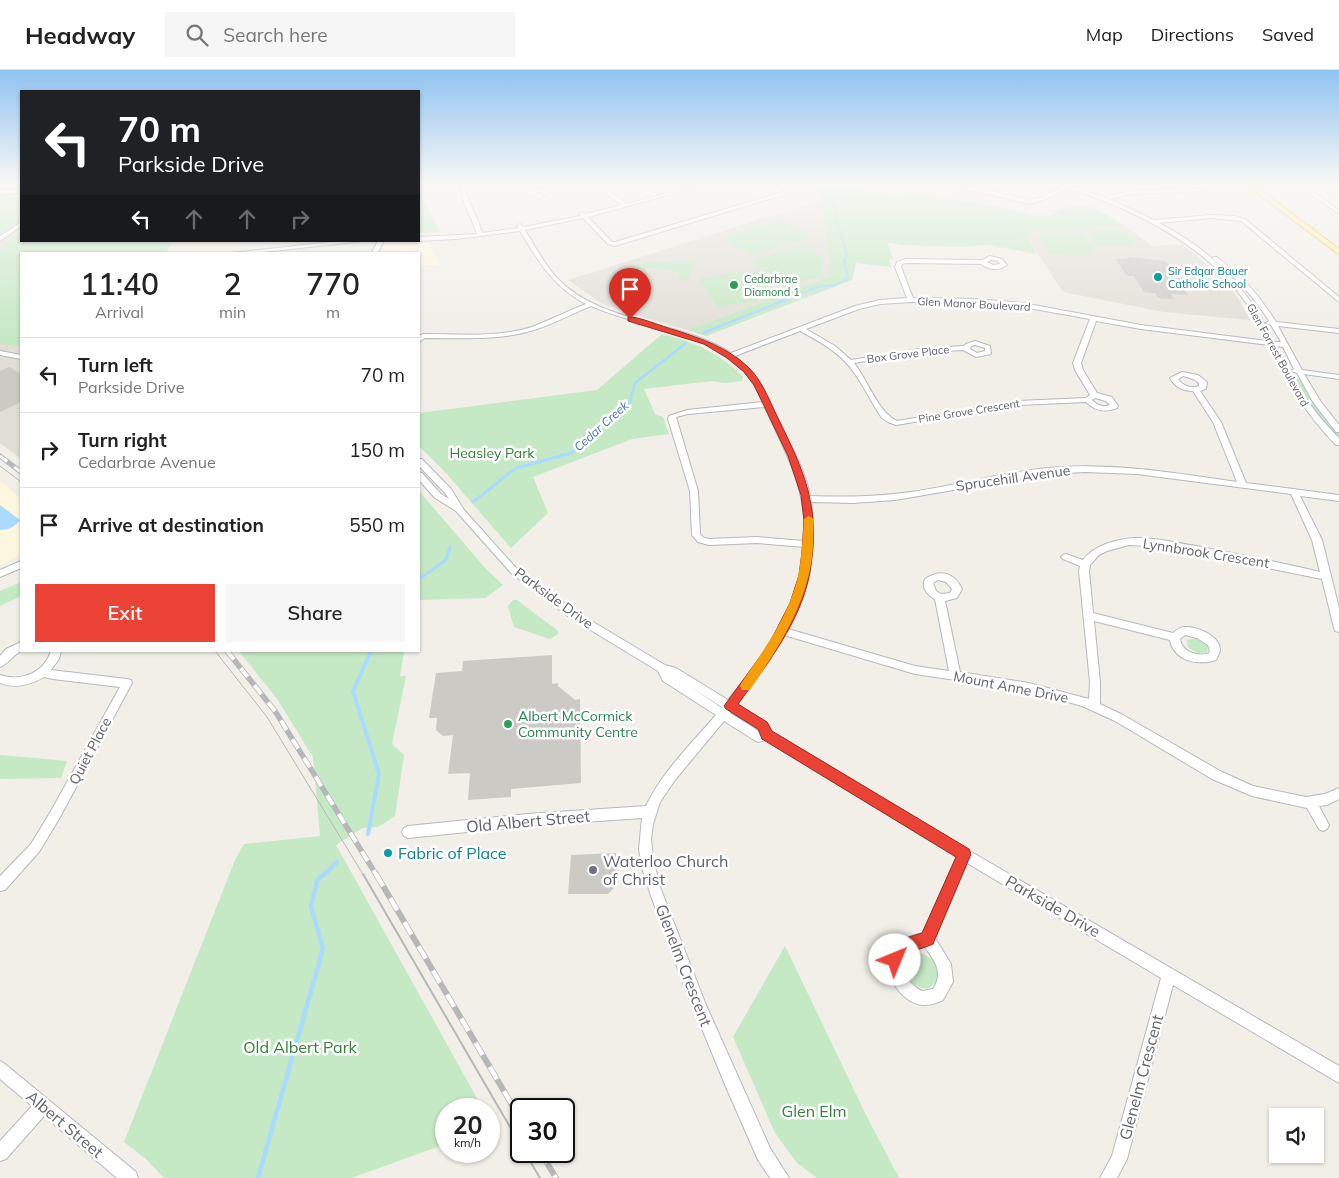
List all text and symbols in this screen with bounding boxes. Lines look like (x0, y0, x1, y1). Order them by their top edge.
search box (165, 12, 515, 57)
text: Headway (25, 20, 135, 50)
icon: search (183, 21, 211, 49)
text: Search here (223, 23, 328, 47)
text: Map (1086, 23, 1123, 46)
text: Directions (1151, 23, 1234, 46)
text: Saved (1262, 23, 1314, 46)
text: 70 m (118, 107, 201, 151)
icon: left (35, 110, 100, 175)
text: Parkside Drive (118, 150, 264, 178)
icon: left (127, 205, 155, 233)
icon: ahead (180, 205, 208, 233)
icon: ahead (233, 205, 261, 233)
icon: right (286, 205, 314, 233)
place label: Sir Edgar Bauer Catholic School (1168, 264, 1248, 291)
text: 11:40 (80, 265, 159, 303)
text: 2 (224, 265, 242, 303)
text: 770 (306, 265, 360, 303)
pin (609, 268, 651, 319)
marker: Sir Edgar Bauer Catholic School (1152, 271, 1164, 283)
place label: Cedarbrae Diamond 1 (744, 272, 800, 299)
icon: arrive (616, 275, 644, 303)
marker: Cedarbrae Diamond 1 (728, 279, 740, 291)
street label: Glen Manor Boulevard (917, 294, 1031, 314)
street label: Glen Forrest Boulevard (1244, 301, 1312, 409)
text: Arrival (95, 302, 144, 322)
text: min (219, 302, 246, 322)
text: m (326, 302, 340, 322)
street label: Box Grove Place (866, 342, 950, 366)
text: Turn left (78, 353, 153, 377)
icon: left (35, 361, 63, 389)
text: 70 m (361, 363, 405, 387)
text: Parkside Drive (78, 377, 184, 397)
street label: Pine Grove Crescent (917, 396, 1021, 426)
water label: Cedar Creek (571, 397, 632, 454)
text: Turn right (78, 428, 167, 452)
icon: right (35, 436, 63, 464)
text: 150 m (349, 438, 405, 462)
park label: Heasley Park (449, 444, 535, 462)
text: Cedarbrae Avenue (78, 452, 216, 472)
street label: Sprucehill Avenue (955, 461, 1071, 495)
icon: arrive (35, 511, 63, 539)
text: Arrive at destination (78, 513, 264, 537)
text: 550 m (349, 513, 405, 537)
street label: Lynnbrook Crescent (1141, 534, 1271, 572)
street label: Parkside Drive (511, 563, 597, 633)
button: Exit (35, 584, 215, 642)
button: Share (225, 584, 405, 642)
street label: Mount Anne Drive (952, 667, 1070, 707)
place label: Albert McCormick Community Centre (518, 707, 638, 741)
street label: Quiet Place (65, 714, 115, 788)
marker: Albert McCormick Community Centre (502, 718, 514, 730)
street label: Old Albert Street (465, 806, 591, 836)
place label: Fabric of Place (398, 843, 507, 863)
marker: Fabric of Place (382, 847, 394, 859)
place label: Waterloo Church of Christ (603, 851, 728, 889)
marker: Waterloo Church of Christ (587, 864, 599, 876)
street label: Parkside Drive (1002, 871, 1104, 941)
street label: Glenelm Crescent (652, 901, 717, 1029)
position arrow (868, 933, 920, 985)
street label: Glenelm Crescent (1115, 1012, 1167, 1142)
park label: Old Albert Park (243, 1037, 358, 1057)
street label: Albert Street (23, 1086, 108, 1162)
speed limit sign: 30 (510, 1098, 575, 1163)
park label: Glen Elm (781, 1101, 847, 1121)
map controls (1269, 1108, 1324, 1163)
button: sound (1269, 1108, 1324, 1163)
text: 20 (452, 1109, 483, 1140)
text: km/h (454, 1135, 481, 1150)

